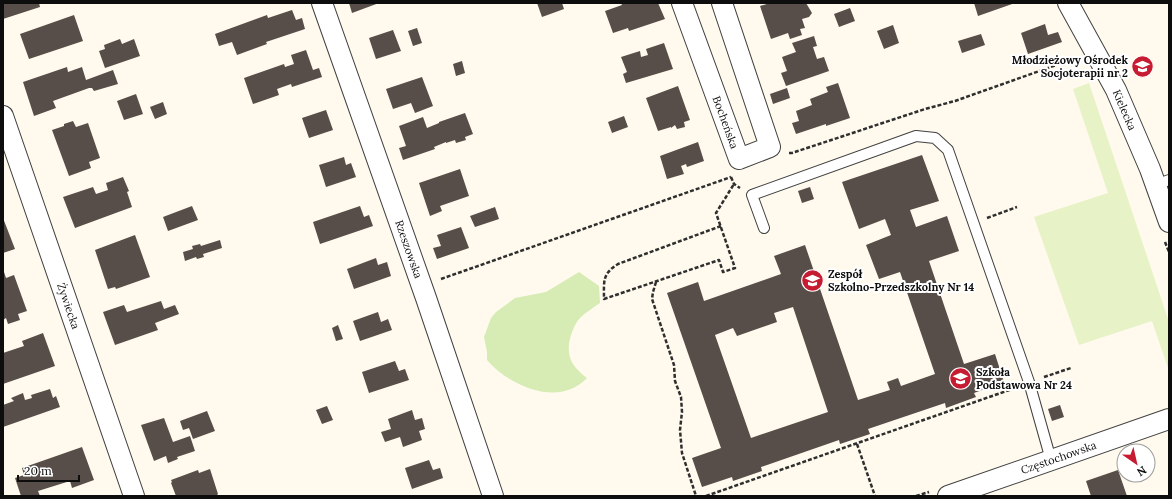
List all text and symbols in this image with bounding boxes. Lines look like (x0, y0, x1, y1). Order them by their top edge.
place label: Młodzieżowy Ośrodek Socjoterapii nr 2 (1012, 53, 1128, 80)
school or university icon: Młodzieżowy Ośrodek Socjoterapii nr 2 (1130, 53, 1156, 79)
street label: Kielecka (1110, 87, 1140, 133)
street label: Bocheńska (710, 94, 742, 151)
street label: Rzeszowska (392, 218, 426, 281)
school or university icon: Zespół Szkolno-Przedszkolny Nr 14 (800, 267, 826, 293)
place label: Zespół Szkolno-Przedszkolny Nr 14 (828, 267, 974, 294)
street label: Żywiecka (54, 281, 83, 331)
school or university icon: Szkoła Podstawowa Nr 24 (947, 365, 973, 391)
place label: Szkoła Podstawowa Nr 24 (976, 365, 1072, 392)
street label: Częstochowska (1019, 438, 1099, 477)
north arrow (1116, 443, 1156, 483)
scale bar (18, 457, 79, 483)
text: 20 m (24, 463, 52, 478)
text: N (1134, 463, 1149, 480)

